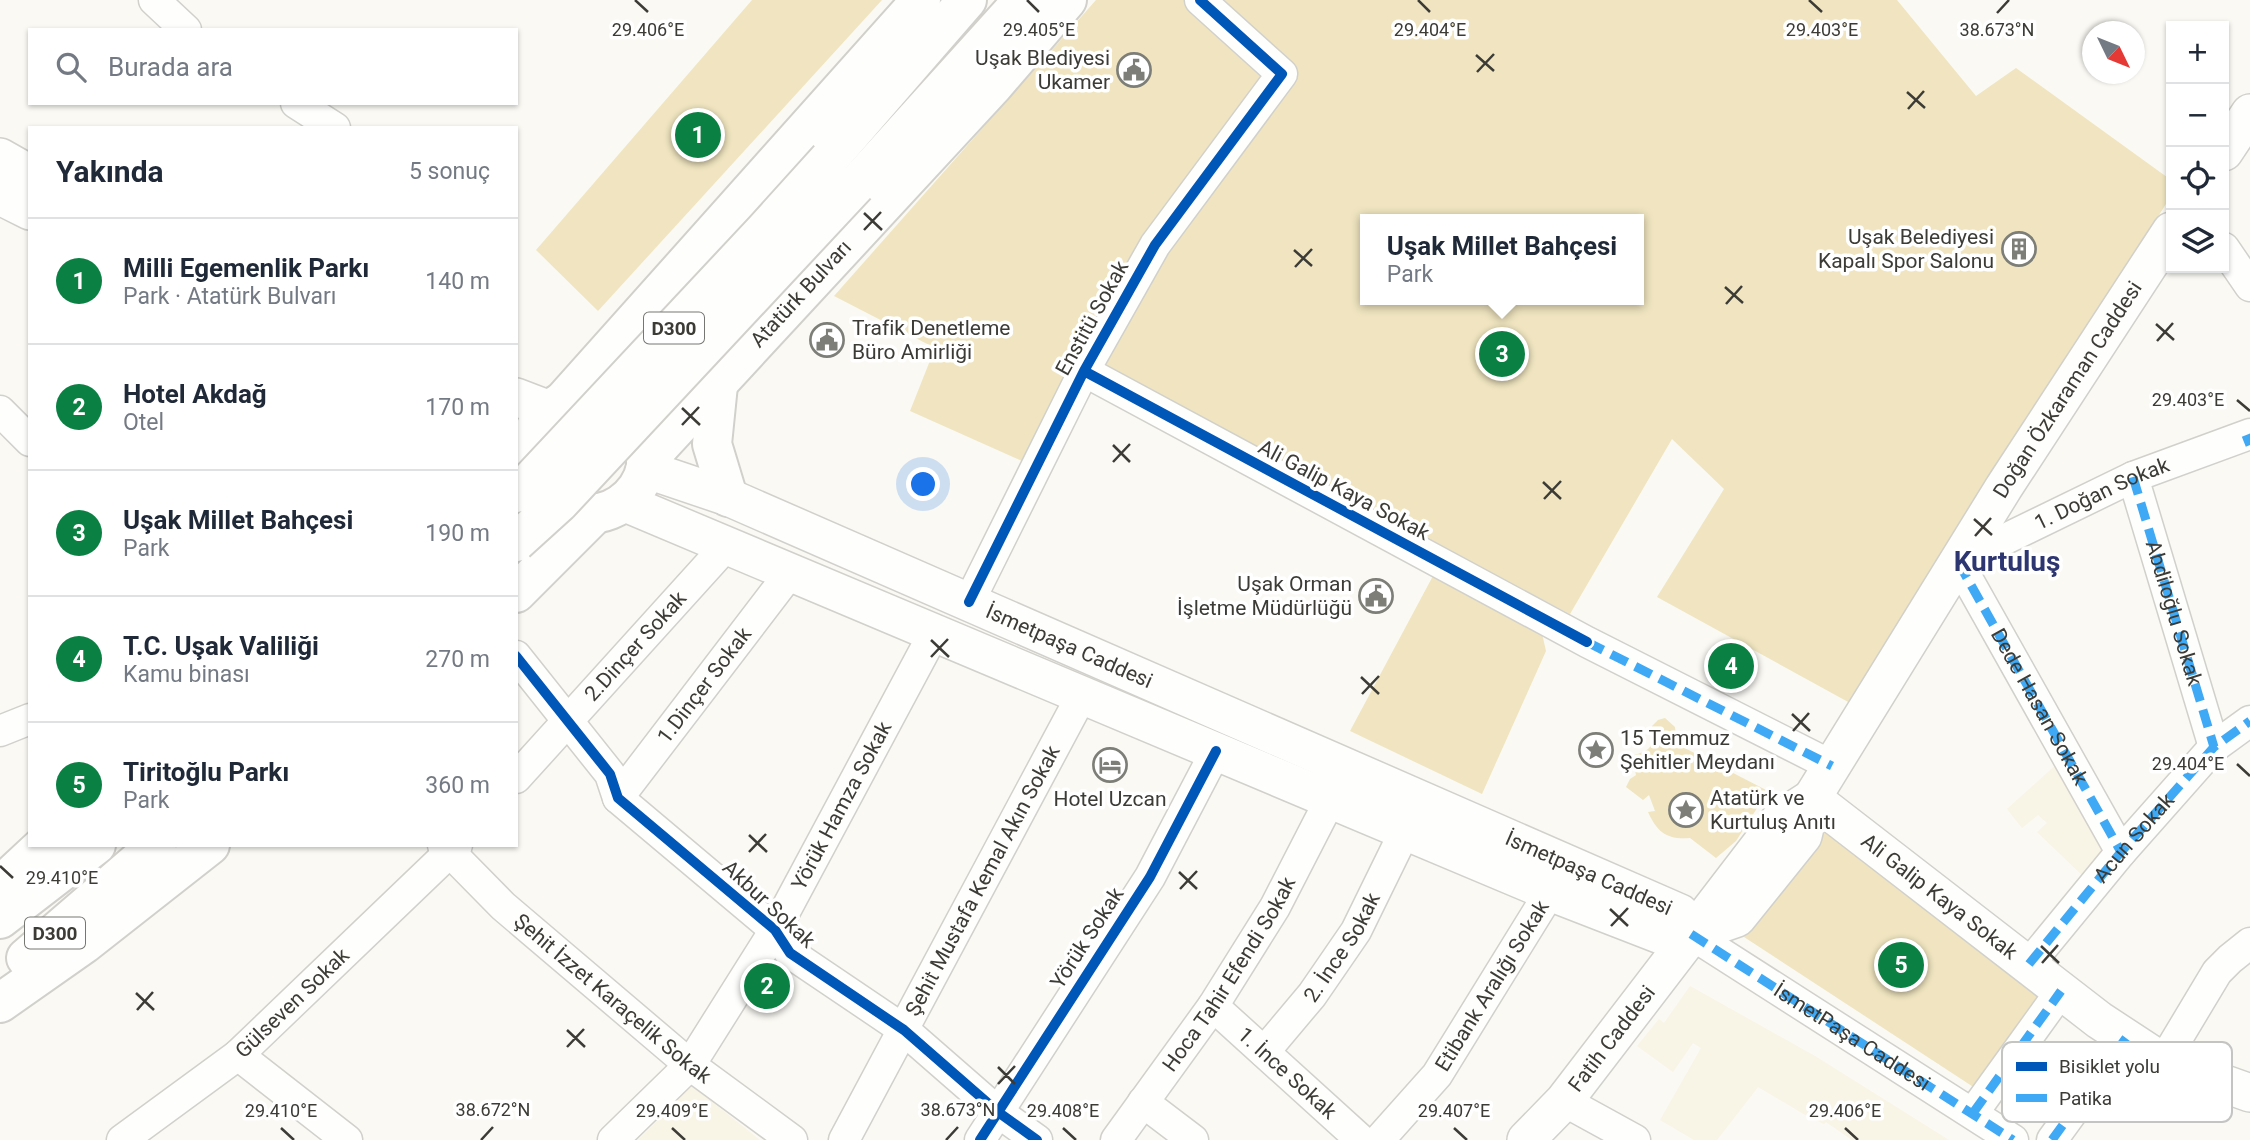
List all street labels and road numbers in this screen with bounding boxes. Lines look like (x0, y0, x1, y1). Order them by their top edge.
street label: Atatürk Bulvarı (746, 235, 856, 352)
street label: Enstitü Sokak (1051, 256, 1133, 379)
street label: Doğan Özkaraman Caddesi (1988, 277, 2147, 502)
road number: D300 (644, 312, 704, 344)
street label: Ali Galip Kaya Sokak (1254, 435, 1434, 545)
street label: 1. Doğan Sokak (2031, 453, 2173, 535)
street label: Abdiloğlu Sokak (2141, 538, 2207, 689)
street label: 2.Dinçer Sokak (580, 586, 691, 706)
street label: İsmetpaşa Caddesi (982, 599, 1156, 693)
street label: 1.Dinçer Sokak (652, 622, 756, 748)
street label: Dede Hasan Sokak (1986, 624, 2093, 790)
street label: Yörük Hamza Sokak (787, 717, 897, 894)
street label: Şehit Mustafa Kemal Akın Sokak (901, 741, 1065, 1020)
street label: Acun Sokak (2089, 788, 2179, 888)
street label: İsmetpaşa Caddesi (1502, 826, 1676, 920)
street label: Ali Galip Kaya Sokak (1857, 829, 2022, 964)
street label: Akbur Sokak (718, 855, 820, 953)
street label: Hoca Tahir Efendi Sokak (1158, 873, 1301, 1076)
street label: Yörük Sokak (1045, 883, 1129, 993)
street label: 2. İnce Sokak (1299, 889, 1385, 1007)
street label: Etibank Aralığı Sokak (1430, 896, 1554, 1076)
street label: Şehit İzzet Karaçelik Sokak (509, 909, 716, 1089)
road number: D300 (25, 917, 85, 948)
street label: Gülseven Sokak (231, 943, 354, 1063)
street label: İsmetPaşa Caddesi (1769, 978, 1935, 1096)
street label: Fatih Caddesi (1564, 981, 1660, 1097)
street label: 1. İnce Sokak (1233, 1022, 1342, 1124)

